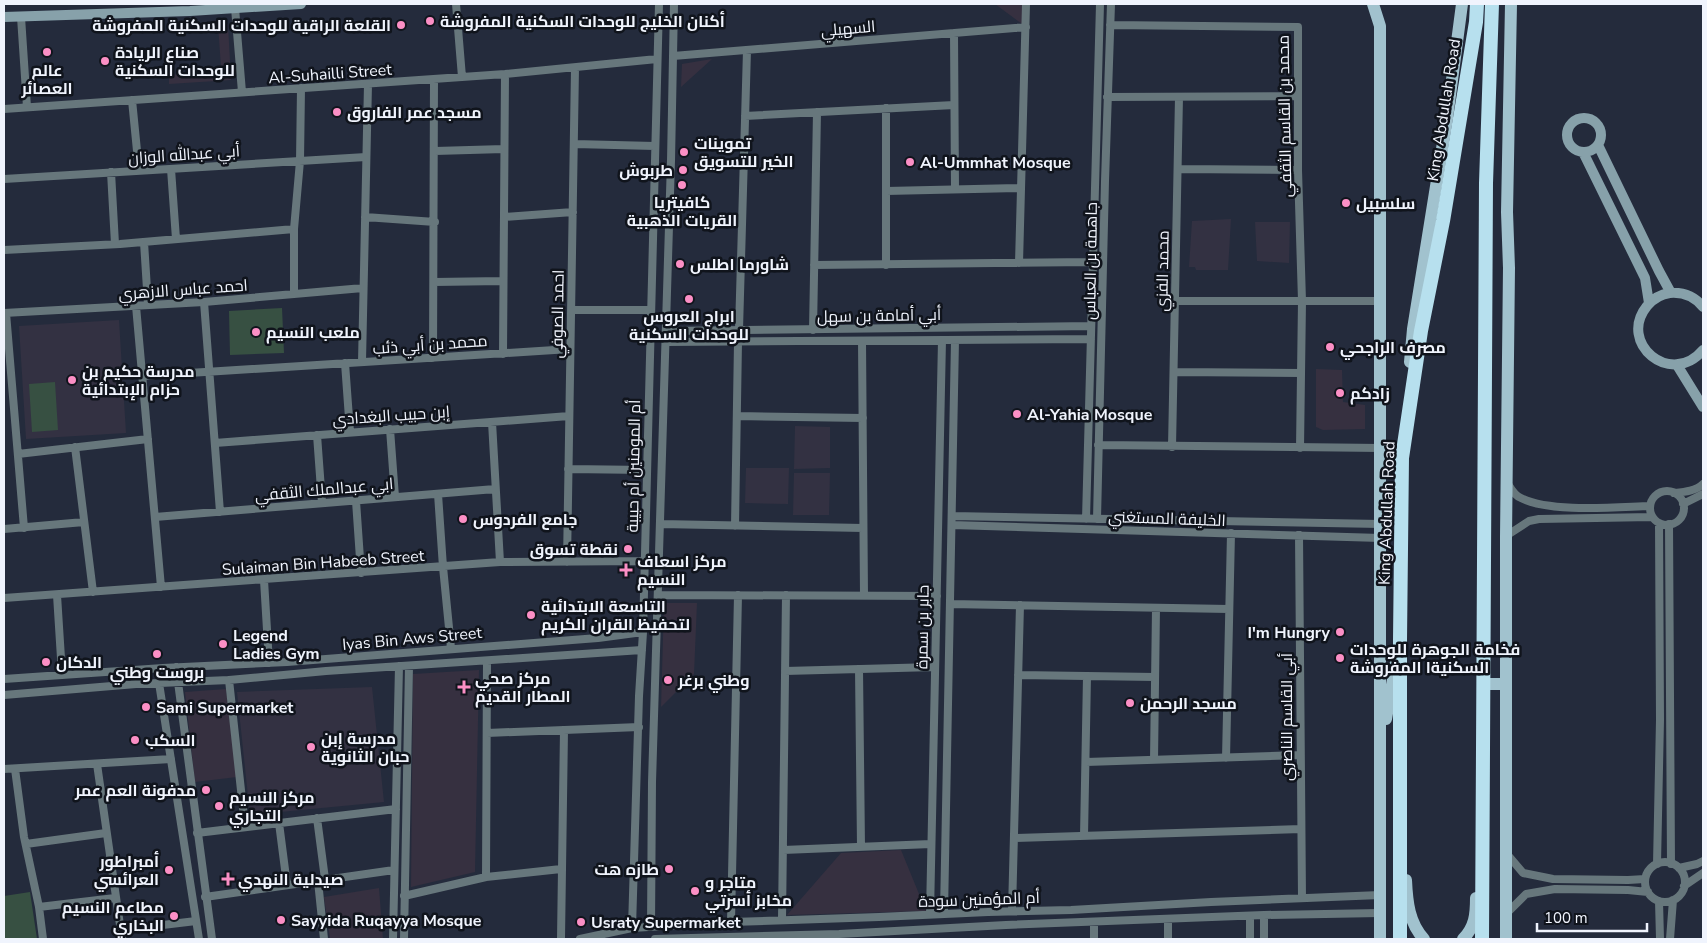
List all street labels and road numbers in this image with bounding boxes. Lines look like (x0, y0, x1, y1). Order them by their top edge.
street label: السهيلي (820, 16, 876, 44)
street label: محمد بن القاسم الثقفي (1273, 35, 1299, 197)
street label: King Abdullah Road (1422, 37, 1466, 183)
street label: Al-Suhailli Street (268, 59, 393, 89)
street label: أبي عبدالله الوزان (127, 140, 241, 172)
street label: جاهمة بن العباس (1079, 202, 1103, 320)
street label: محمد الفزي (1151, 230, 1177, 312)
street label: احمد الصوفي (546, 269, 572, 359)
street label: احمد عباس الازهري (118, 274, 249, 307)
street label: أبي أمامة بن سهل (817, 304, 941, 330)
street label: محمد بن أبي ذئب (372, 330, 488, 362)
street label: أم المومنين أم حبيبة (622, 399, 646, 533)
street label: إبن حبيب البغدادي (332, 401, 451, 433)
street label: King Abdullah Road (1373, 441, 1401, 585)
street label: ابي عبدالملك الثقفي (254, 473, 395, 509)
street label: الخليفة المستغني (1108, 506, 1226, 534)
street label: Sulaiman Bin Habeeb Street (221, 545, 425, 581)
street label: جابر بن سمرة (911, 585, 935, 669)
street label: Iyas Bin Aws Street (341, 622, 483, 656)
street label: أبي القاسم الناصري (1276, 653, 1300, 781)
street label: أم المؤمنين سودة (918, 887, 1040, 913)

